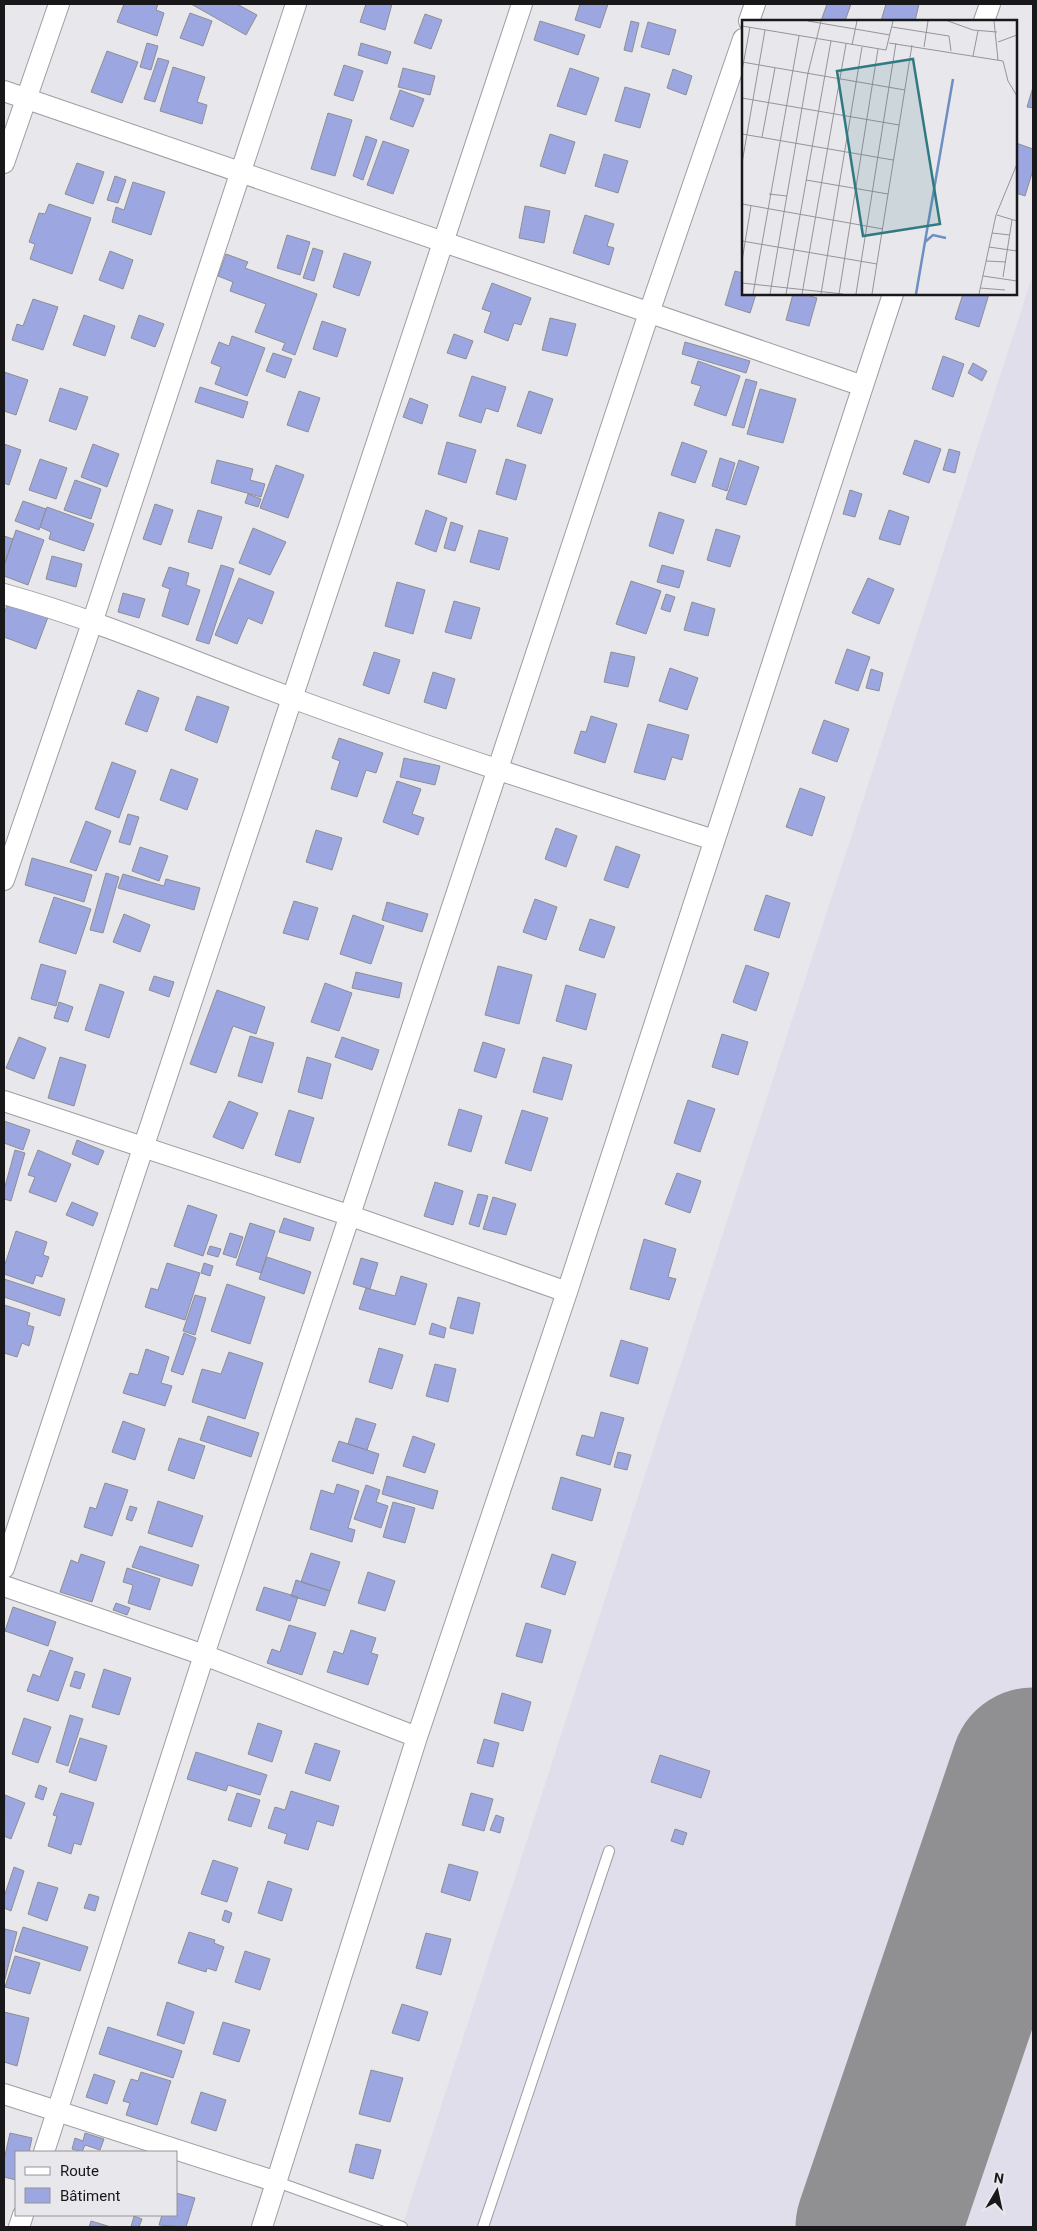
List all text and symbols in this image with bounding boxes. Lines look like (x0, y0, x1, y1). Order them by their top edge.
inset map (742, 20, 1017, 295)
legend (15, 2151, 178, 2216)
text: Route (60, 2162, 99, 2180)
north arrow (972, 2166, 1022, 2216)
text: N (993, 2169, 1005, 2187)
text: Bâtiment (60, 2187, 120, 2205)

